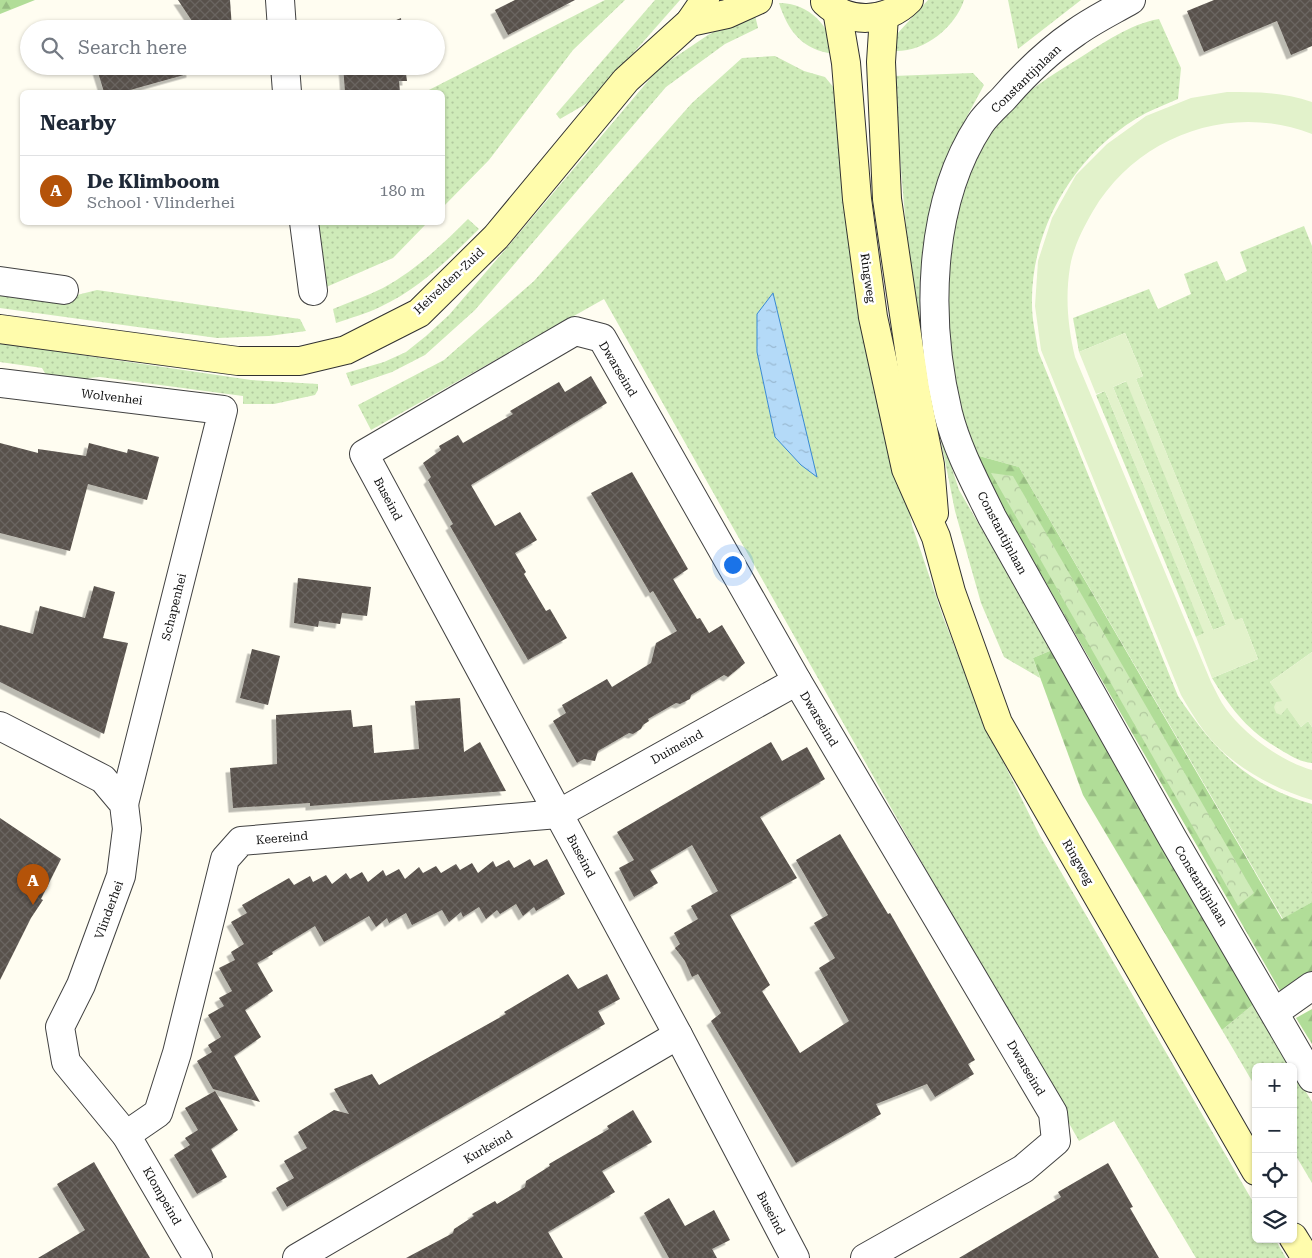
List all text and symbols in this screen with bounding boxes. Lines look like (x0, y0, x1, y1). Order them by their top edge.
search box (20, 20, 445, 75)
icon: search (38, 34, 66, 62)
text: Search here (78, 36, 187, 59)
street label: Constantijnlaan (988, 42, 1064, 116)
text: Nearby (40, 111, 116, 135)
text: De Klimboom (87, 170, 220, 193)
text: A (50, 181, 62, 200)
text: 180 m (379, 181, 425, 200)
text: School · Vlinderhei (87, 193, 235, 212)
street label: Heivelden-Zuid (411, 245, 487, 317)
street label: Ringweg (858, 252, 878, 304)
street label: Dwarseind (596, 339, 640, 399)
street label: Wolvenhei (80, 386, 144, 408)
street label: Buseind (371, 475, 405, 523)
street label: Constantijnlaan (974, 489, 1030, 577)
your location (720, 552, 746, 578)
street label: Schapenhei (159, 572, 189, 642)
street label: Dwarseind (797, 689, 841, 749)
street label: Duimeind (649, 727, 706, 767)
street label: Keereind (255, 829, 309, 847)
street label: Buseind (564, 832, 598, 880)
street label: Ringweg (1059, 837, 1097, 887)
street label: Constantijnlaan (1171, 843, 1231, 929)
pin: A (17, 864, 49, 905)
street label: Vlinderhei (92, 879, 126, 941)
street label: Dwarseind (1004, 1038, 1048, 1098)
map controls (1252, 1063, 1297, 1243)
button: + (1252, 1063, 1297, 1108)
button: − (1252, 1108, 1297, 1153)
street label: Kurkeind (461, 1127, 515, 1167)
button: locate (1252, 1153, 1297, 1198)
street label: Klompeind (140, 1165, 184, 1228)
street label: Buseind (754, 1189, 788, 1237)
button: layers (1252, 1198, 1297, 1243)

